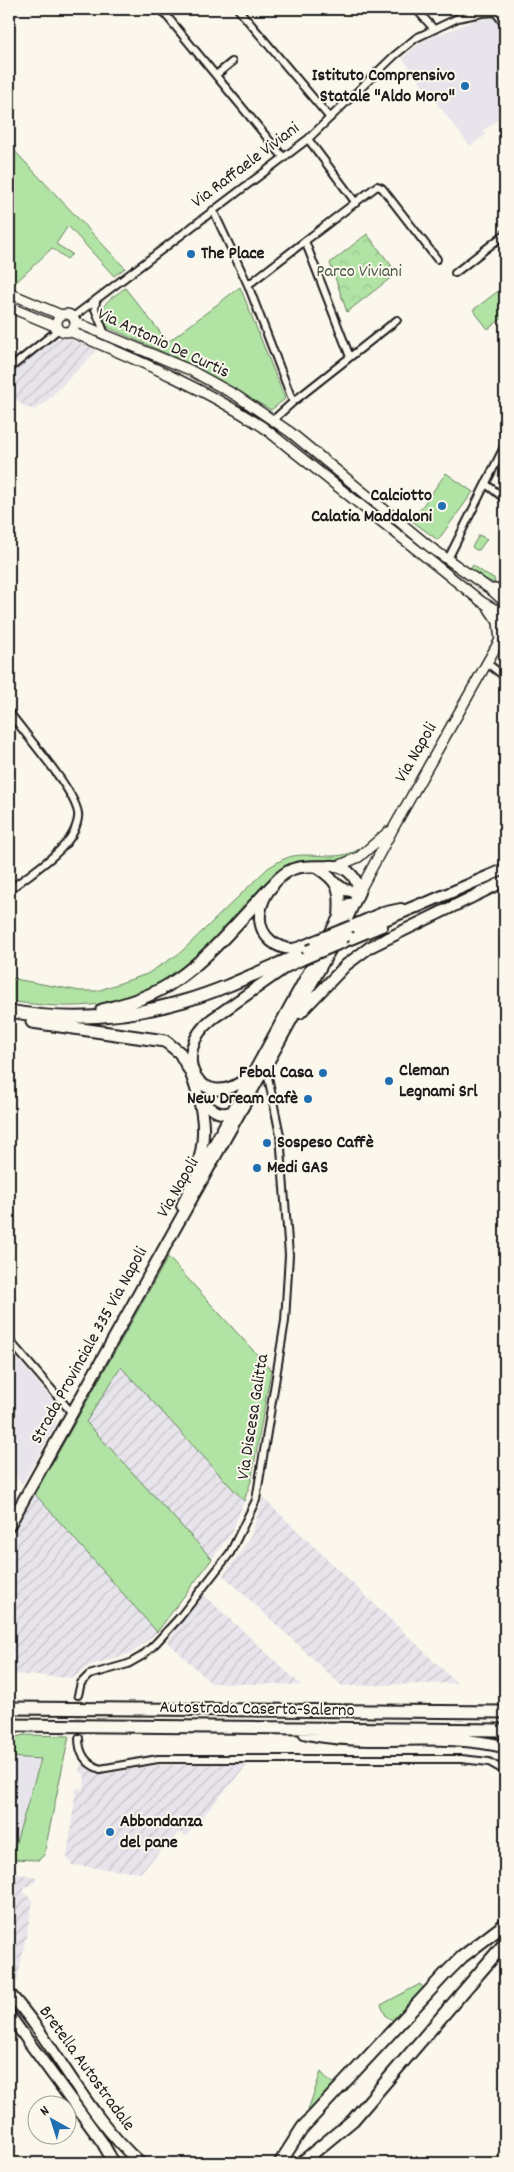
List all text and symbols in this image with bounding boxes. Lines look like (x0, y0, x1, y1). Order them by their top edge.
place label: Istituto Comprensivo Statale "Aldo Moro" (312, 64, 455, 110)
marker: Istituto Comprensivo Statale "Aldo Moro" (459, 80, 471, 92)
street label: Via Raffaele Viviani (187, 117, 305, 215)
place label: The Place (201, 242, 265, 267)
marker: The Place (185, 248, 197, 260)
park label: Parco Viviani (316, 260, 402, 285)
street label: Via Antonio De Curtis (93, 302, 233, 386)
place label: Calciotto Calatia Maddaloni (311, 484, 433, 530)
marker: Calciotto Calatia Maddaloni (436, 500, 448, 512)
street label: Via Napoli (390, 718, 444, 788)
place label: Cleman Legnami Srl (399, 1059, 478, 1105)
place label: Febal Casa (239, 1061, 314, 1086)
marker: Febal Casa (317, 1067, 329, 1079)
marker: Cleman Legnami Srl (383, 1075, 395, 1087)
place label: New Dream cafè (187, 1087, 298, 1112)
marker: New Dream cafè (302, 1093, 314, 1105)
place label: Sospeso Caffè (277, 1131, 374, 1156)
marker: Sospeso Caffè (261, 1137, 273, 1149)
street label: Via Napoli (152, 1153, 206, 1223)
place label: Medi GAS (267, 1156, 328, 1181)
marker: Medi GAS (251, 1162, 263, 1174)
street label: Strada Provinciale 335 Via Napoli (25, 1243, 155, 1449)
street label: Via Discesa Galitta (232, 1352, 276, 1482)
street label: Autostrada Caserta-Salerno (159, 1696, 355, 1724)
place label: Abbondanza del pane (120, 1810, 203, 1856)
marker: Abbondanza del pane (104, 1826, 116, 1838)
street label: Bretella Autostradale (32, 2001, 140, 2137)
north arrow (28, 2094, 78, 2144)
text: N (36, 2101, 54, 2121)

